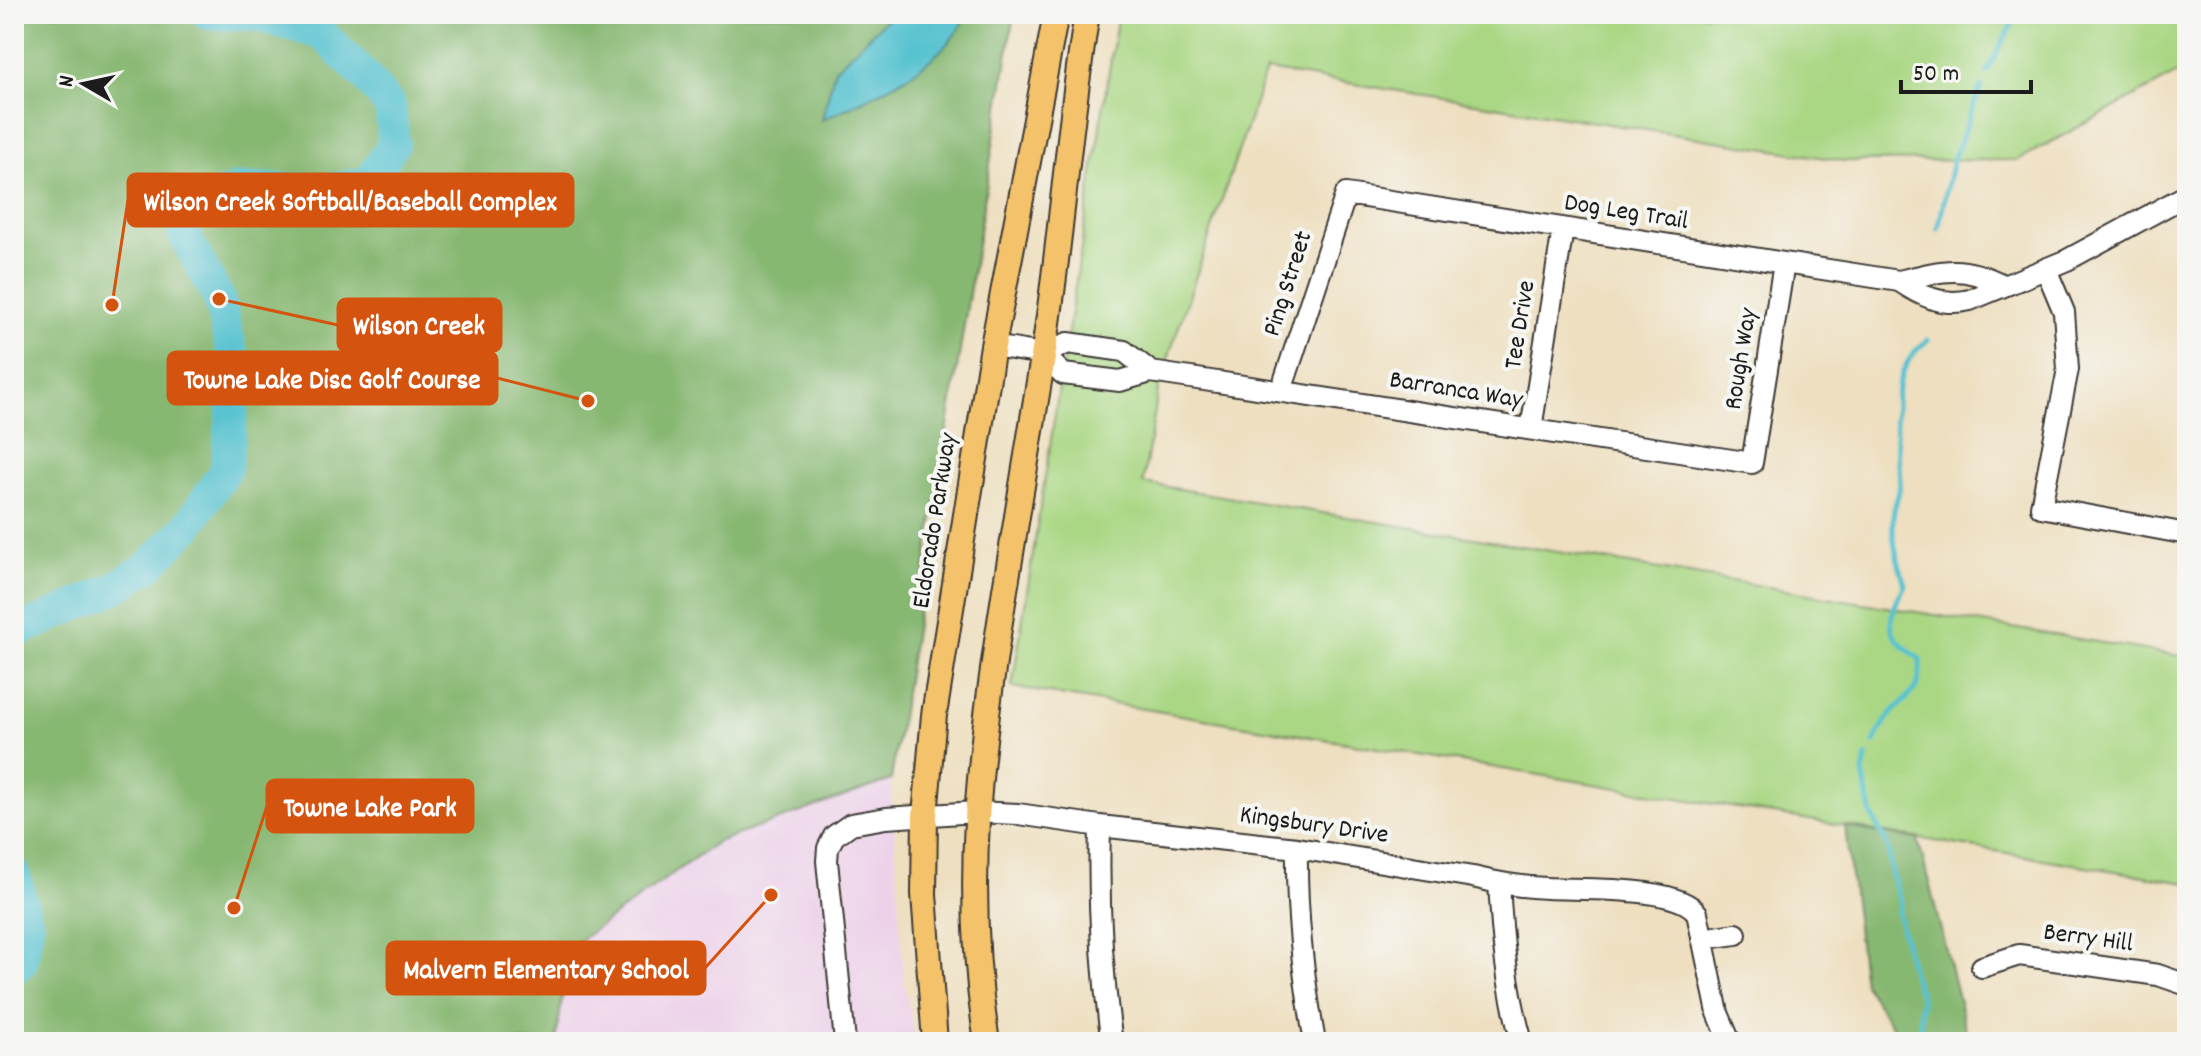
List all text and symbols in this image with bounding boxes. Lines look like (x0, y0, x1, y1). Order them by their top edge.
north arrow (44, 44, 124, 124)
scale bar (1901, 44, 2031, 94)
text: 50 m (1913, 58, 1959, 92)
text: N (52, 74, 84, 89)
callout: Wilson Creek Softball/Baseball Complex (128, 174, 573, 226)
text: Wilson Creek Softball/Baseball Complex (143, 185, 557, 225)
street label: Dog Leg Trail (1561, 185, 1691, 241)
street label: Ping Street (1255, 226, 1324, 342)
street label: Tee Drive (1496, 278, 1546, 372)
callout: Wilson Creek (338, 299, 501, 351)
street label: Rough Way (1716, 305, 1768, 412)
text: Wilson Creek (353, 309, 485, 349)
callout: Towne Lake Disc Golf Course (168, 352, 497, 404)
street label: Barranca Way (1387, 362, 1526, 420)
text: Towne Lake Disc Golf Course (183, 363, 481, 403)
street label: Eldorado Parkway (904, 430, 968, 611)
callout: Towne Lake Park (267, 780, 473, 832)
text: Towne Lake Park (283, 791, 457, 831)
street label: Kingsbury Drive (1237, 797, 1391, 855)
street label: Berry Hill (2041, 914, 2135, 964)
callout: Malvern Elementary School (387, 942, 705, 994)
text: Malvern Elementary School (403, 953, 689, 993)

